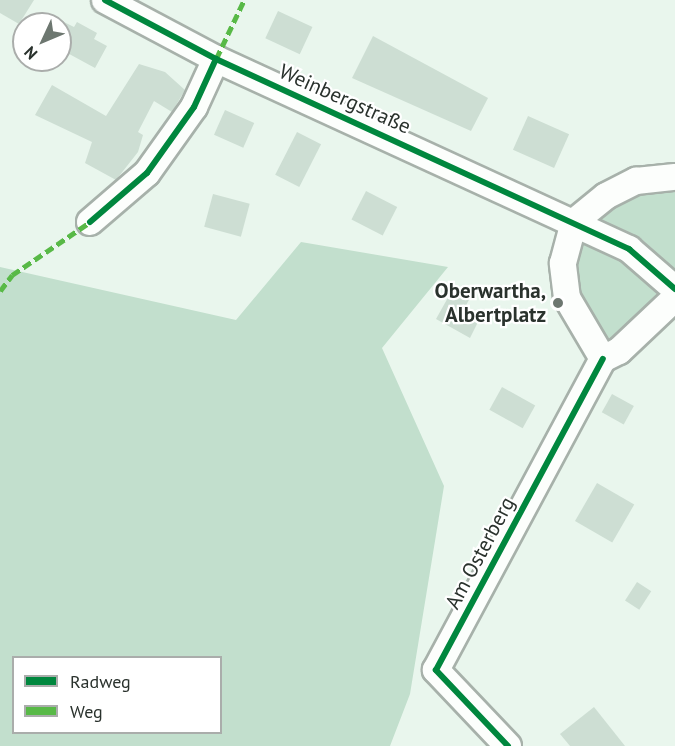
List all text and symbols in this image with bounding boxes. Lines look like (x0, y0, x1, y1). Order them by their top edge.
north arrow (12, 12, 72, 72)
text: N (20, 42, 41, 64)
street label: Weinbergstraße (275, 59, 415, 139)
place label: Oberwartha, Albertplatz (435, 278, 546, 328)
marker: Oberwartha, Albertplatz (551, 296, 565, 310)
street label: Am Osterberg (440, 493, 520, 613)
legend (12, 656, 222, 734)
text: Radweg (70, 670, 131, 693)
text: Weg (70, 700, 103, 723)

